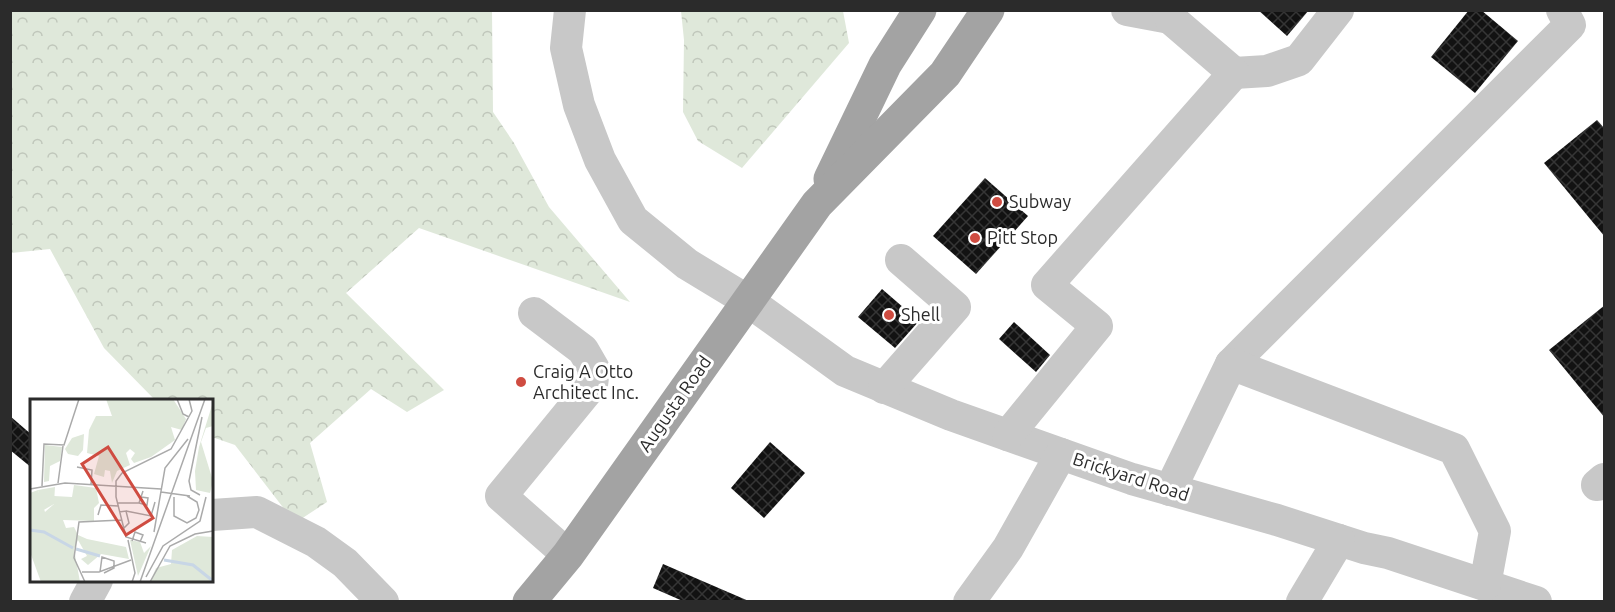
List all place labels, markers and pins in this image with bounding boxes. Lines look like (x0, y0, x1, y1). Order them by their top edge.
place label: Subway (1009, 191, 1071, 211)
marker: Subway (990, 195, 1004, 209)
place label: Pitt Stop (987, 227, 1058, 247)
marker: Pitt Stop (968, 231, 982, 245)
place label: Shell (901, 304, 940, 324)
marker: Shell (882, 308, 896, 322)
place label: Craig A Otto Architect Inc. (533, 361, 639, 402)
marker: Craig A Otto Architect Inc. (514, 375, 528, 389)

